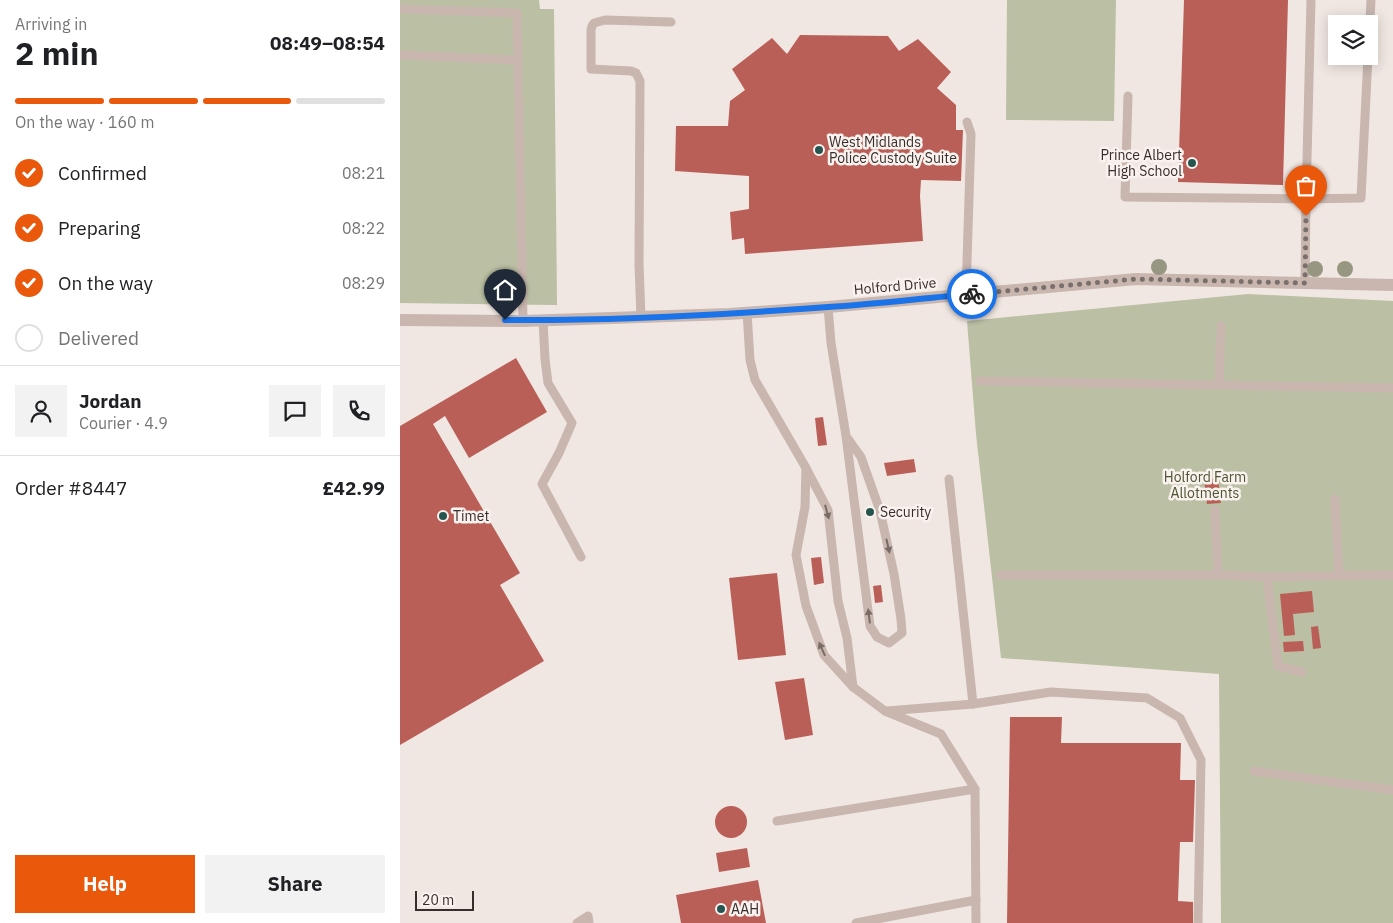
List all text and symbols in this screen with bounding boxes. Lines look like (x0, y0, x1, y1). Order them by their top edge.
text: Arriving in (15, 14, 87, 34)
map controls (1328, 15, 1378, 65)
button: layers (1328, 15, 1378, 65)
text: 08:49–08:54 (270, 31, 385, 55)
text: 2 min (15, 32, 99, 74)
text: On the way · 160 m (15, 112, 154, 132)
place label: West Midlands Police Custody Suite (829, 133, 957, 167)
marker: West Midlands Police Custody Suite (813, 144, 825, 156)
place label: Prince Albert High School (1100, 146, 1182, 180)
marker: Prince Albert High School (1186, 157, 1198, 169)
icon: check (15, 159, 43, 187)
text: Confirmed (58, 161, 147, 185)
text: 08:21 (342, 163, 385, 183)
pin (1285, 165, 1327, 216)
icon: bag (1292, 172, 1320, 200)
icon: check (15, 214, 43, 242)
text: Preparing (58, 216, 140, 240)
text: 08:22 (342, 218, 385, 238)
icon: check (15, 269, 43, 297)
pin (484, 269, 526, 320)
courier (947, 269, 997, 319)
text: On the way (58, 271, 153, 295)
text: 08:29 (342, 273, 385, 293)
street label: Holford Drive (853, 273, 937, 299)
icon: home (491, 276, 519, 304)
icon: bike (958, 280, 986, 308)
text: Delivered (58, 326, 139, 350)
button: person (15, 385, 67, 437)
button: chat (269, 385, 321, 437)
button: phone (333, 385, 385, 437)
text: Jordan (79, 389, 142, 413)
text: Courier · 4.9 (79, 413, 168, 433)
park label: Holford Farm Allotments (1164, 468, 1246, 502)
text: Order #8447 (15, 476, 127, 500)
text: £42.99 (322, 476, 385, 500)
place label: Security (880, 503, 931, 521)
one-way arrow (823, 504, 831, 519)
marker: Security (864, 506, 876, 518)
place label: Timet (453, 507, 489, 525)
marker: Timet (437, 510, 449, 522)
one-way arrow (884, 539, 892, 554)
one-way arrow (865, 608, 873, 624)
one-way arrow (818, 642, 826, 656)
button: Help (15, 855, 195, 913)
button: Share (205, 855, 385, 913)
scale bar (415, 888, 474, 911)
text: 20 m (422, 891, 454, 909)
place label: AAH (731, 900, 759, 918)
marker: AAH (715, 903, 727, 915)

